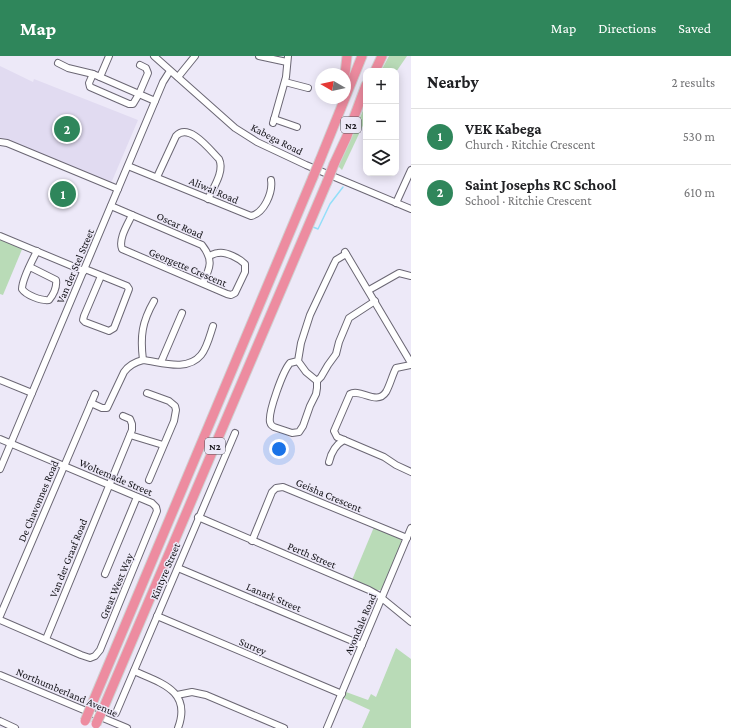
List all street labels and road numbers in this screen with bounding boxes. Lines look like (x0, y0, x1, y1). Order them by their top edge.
road number: N2 (341, 117, 361, 133)
street label: Kabega Road (249, 121, 305, 158)
street label: Aliwal Road (188, 174, 241, 206)
street label: Oscar Road (155, 209, 205, 241)
street label: Van der Stel Street (54, 227, 96, 305)
street label: Georgette Crescent (147, 245, 229, 290)
road number: N2 (205, 438, 225, 454)
street label: Woltemade Street (77, 456, 155, 498)
street label: De Chavonnes Road (15, 458, 61, 544)
street label: Geisha Crescent (294, 476, 364, 514)
street label: Van der Graaf Road (47, 517, 89, 599)
street label: Perth Street (286, 539, 338, 571)
street label: Kintyre Street (148, 541, 183, 601)
street label: Great West Way (97, 550, 137, 621)
street label: Lanark Street (245, 580, 304, 614)
street label: Avondale Road (342, 591, 378, 656)
street label: Surrey (237, 635, 269, 658)
street label: Northumberland Avenue (14, 665, 120, 719)

